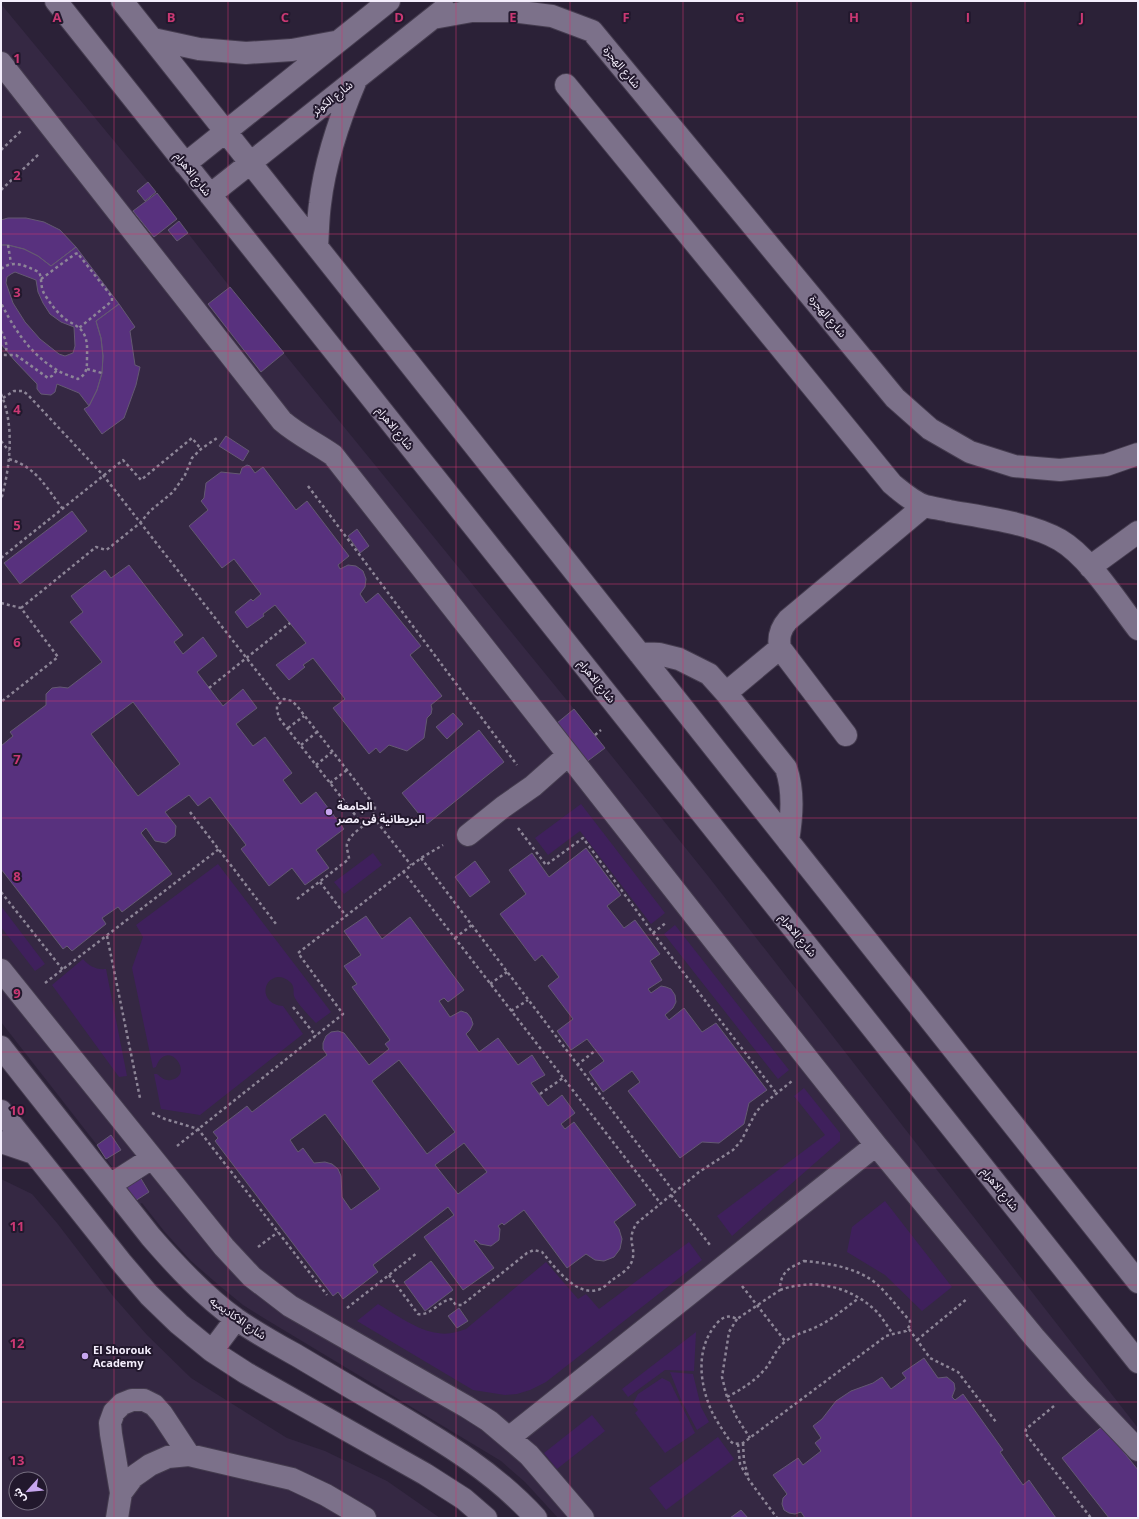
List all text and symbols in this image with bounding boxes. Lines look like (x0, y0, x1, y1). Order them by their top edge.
text: A (53, 8, 62, 26)
text: B (167, 8, 176, 26)
text: C (281, 8, 289, 26)
text: D (394, 8, 404, 26)
text: E (509, 8, 517, 26)
text: F (622, 8, 630, 26)
text: G (735, 8, 745, 26)
text: H (849, 8, 859, 26)
text: I (966, 8, 970, 26)
text: J (1079, 8, 1084, 26)
street label: شارع الهجرة (600, 42, 645, 92)
text: 1 (13, 49, 21, 67)
street label: شارع الكوثر (307, 77, 356, 120)
street label: شارع الاهرام (171, 149, 215, 200)
text: 2 (13, 166, 21, 184)
text: 3 (13, 283, 21, 301)
street label: شارع الهجرة (806, 291, 851, 341)
text: 4 (13, 400, 21, 418)
street label: شارع الاهرام (373, 403, 418, 453)
text: 5 (13, 516, 21, 534)
text: 6 (13, 633, 21, 651)
street label: شارع الاهرام (575, 656, 620, 706)
text: 7 (13, 750, 21, 768)
place label: الجامعة البريطانية فى مصر (336, 798, 425, 826)
marker: الجامعة البريطانية فى مصر (324, 807, 334, 817)
text: 8 (13, 867, 21, 885)
street label: شارع الاهرام (776, 910, 821, 960)
text: 9 (13, 984, 21, 1002)
text: 10 (10, 1101, 24, 1119)
street label: شارع الاهرام (978, 1164, 1023, 1214)
text: 11 (10, 1217, 24, 1235)
street label: شارع الاكاديميه (207, 1293, 270, 1344)
text: 12 (10, 1334, 25, 1352)
place label: El Shorouk Academy (93, 1342, 152, 1370)
marker: El Shorouk Academy (80, 1351, 90, 1361)
text: 13 (10, 1451, 24, 1469)
north arrow (8, 1471, 48, 1511)
text: ش (9, 1486, 29, 1506)

